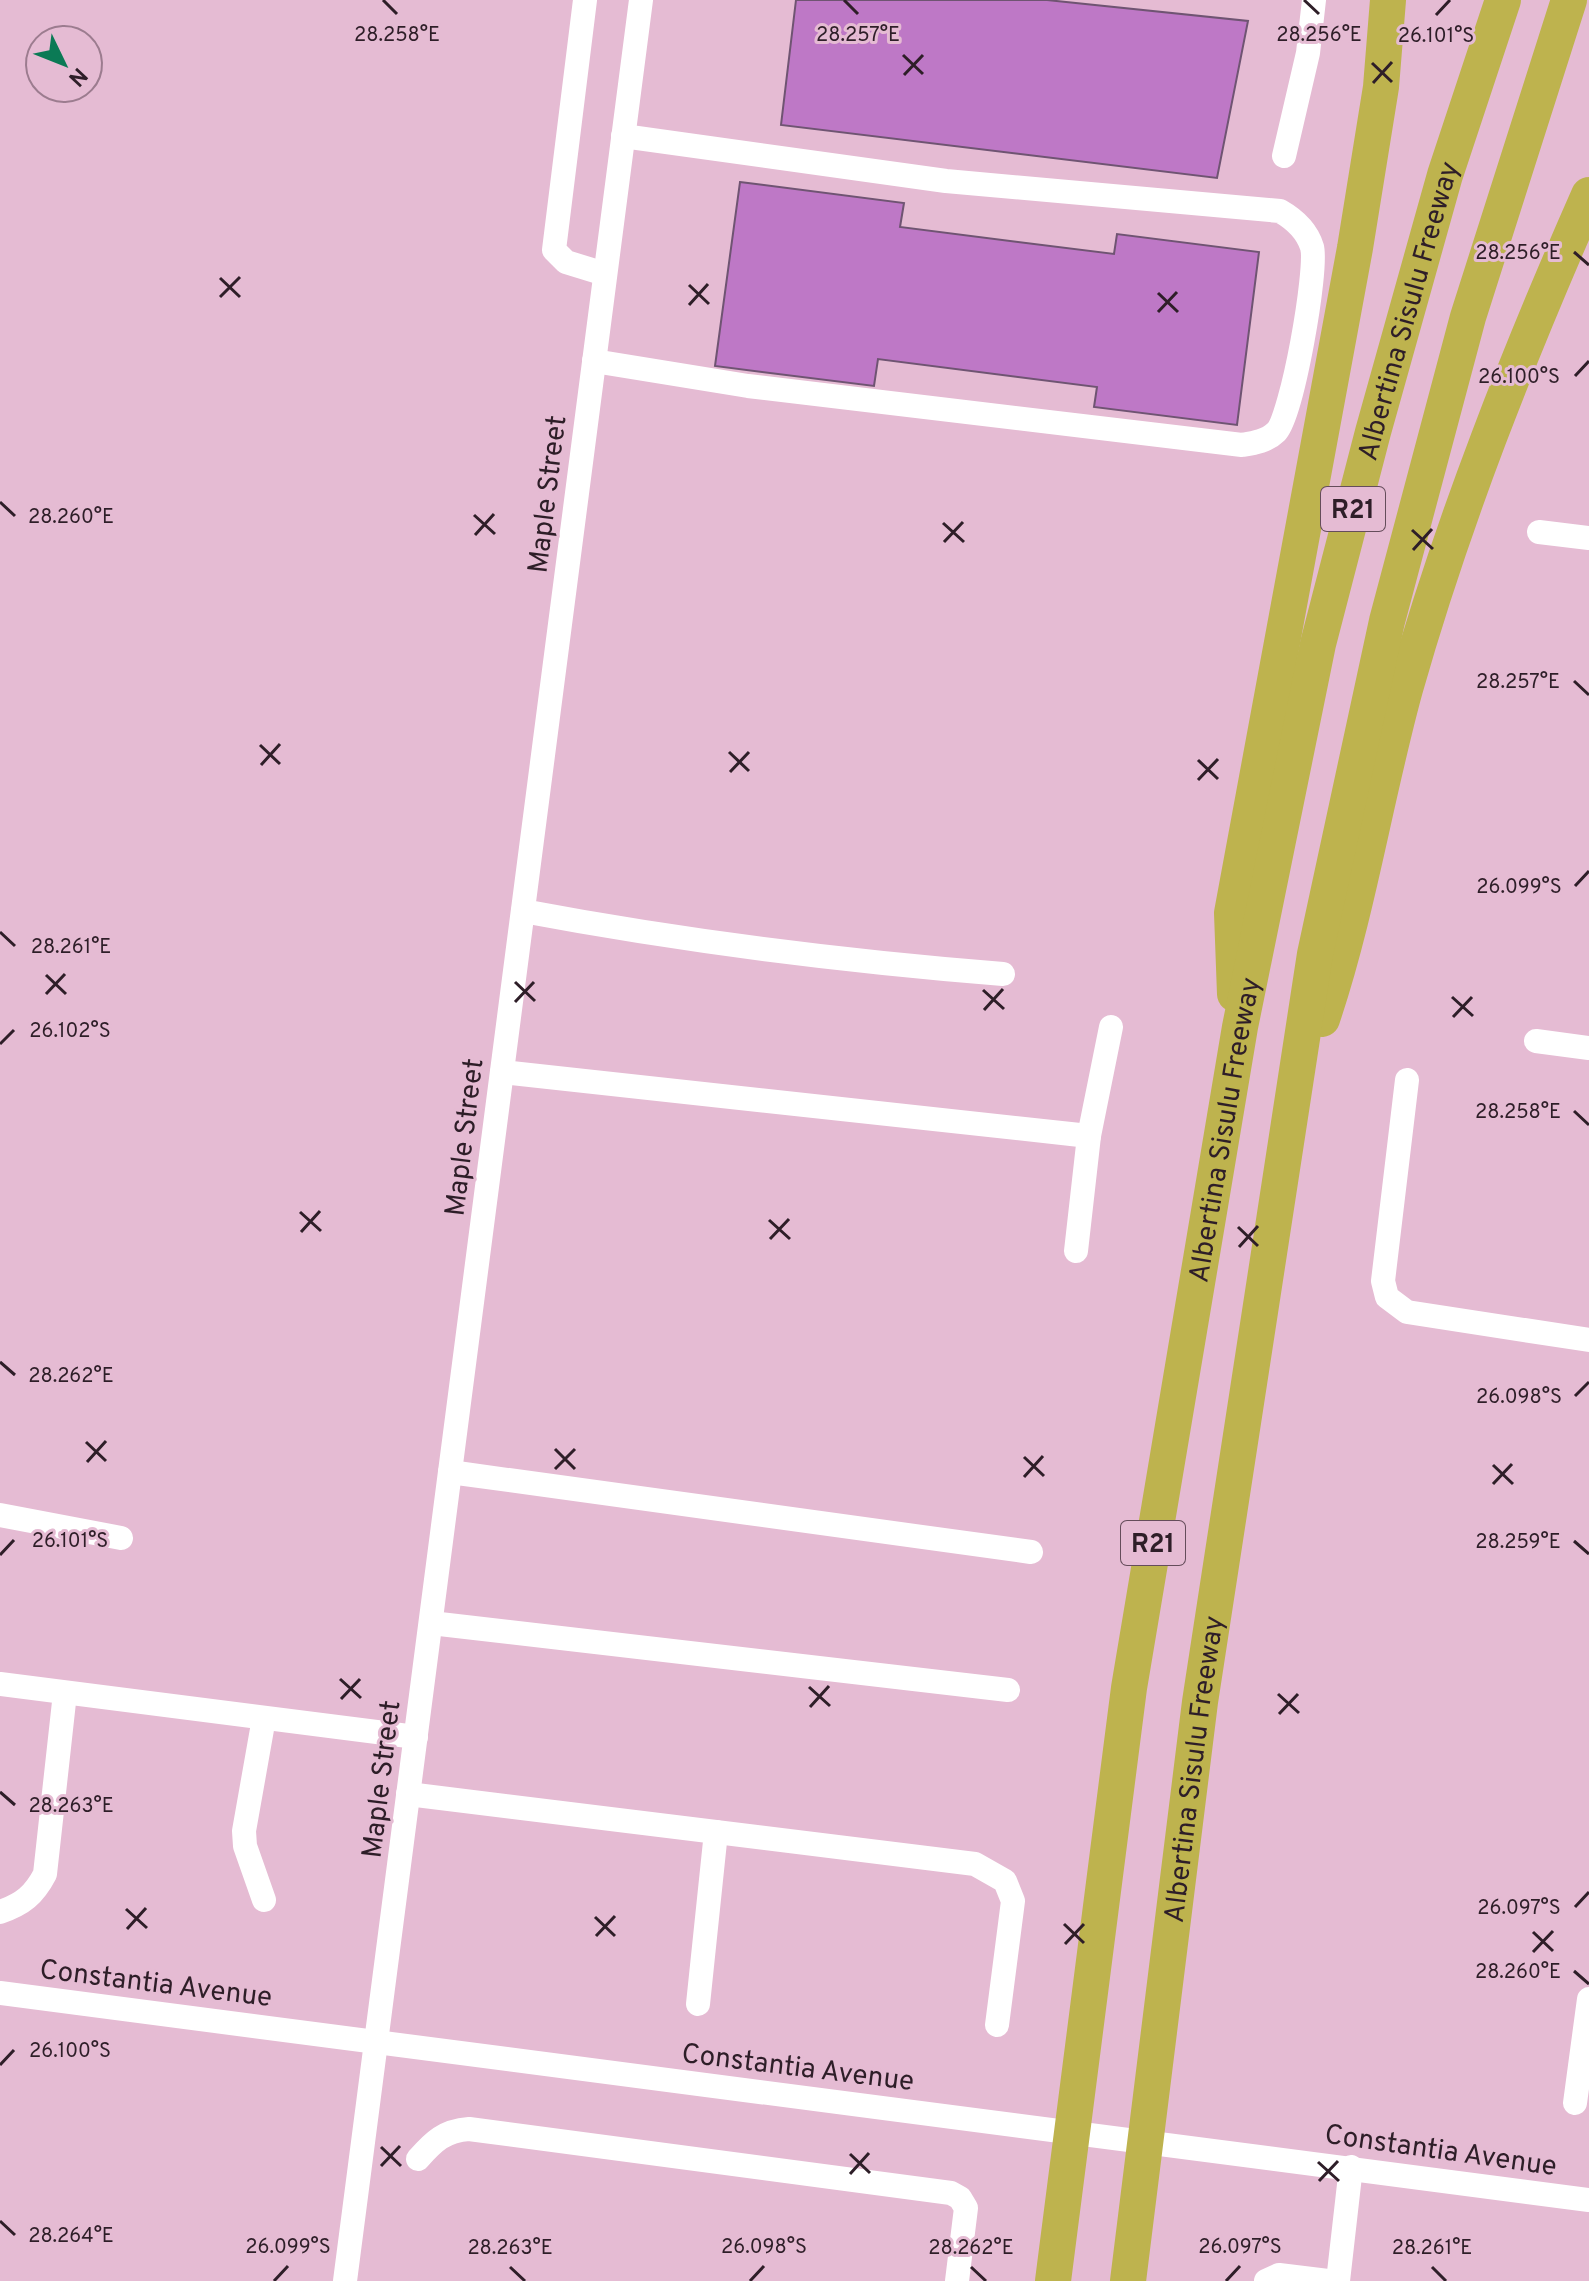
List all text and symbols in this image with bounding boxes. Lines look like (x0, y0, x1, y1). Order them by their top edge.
text: 28.258°E (354, 23, 440, 49)
text: 28.257°E (816, 23, 900, 49)
text: 28.256°E (1276, 23, 1362, 49)
north arrow (24, 24, 104, 104)
text: 26.101°S (1398, 24, 1474, 50)
text: N (62, 61, 92, 91)
street label: Albertina Sisulu Freeway (1351, 157, 1469, 465)
text: 28.256°E (1475, 241, 1561, 267)
text: 26.100°S (1478, 365, 1560, 391)
street label: Maple Street (521, 413, 577, 575)
road number: R21 (1321, 487, 1385, 531)
text: 28.260°E (28, 505, 114, 531)
text: 28.257°E (1476, 670, 1560, 696)
text: 26.099°S (1476, 875, 1562, 901)
text: 28.261°E (31, 935, 111, 961)
street label: Albertina Sisulu Freeway (1182, 974, 1271, 1286)
text: 26.102°S (29, 1019, 111, 1045)
street label: Maple Street (438, 1056, 494, 1218)
text: 28.258°E (1475, 1100, 1561, 1126)
text: 28.262°E (28, 1364, 114, 1390)
text: 26.098°S (1476, 1385, 1562, 1411)
road number: R21 (1121, 1521, 1185, 1565)
text: 26.101°S (32, 1529, 108, 1555)
text: 28.259°E (1475, 1530, 1561, 1556)
street label: Albertina Sisulu Freeway (1158, 1614, 1234, 1925)
street label: Maple Street (355, 1698, 411, 1860)
text: 28.263°E (28, 1794, 114, 1820)
text: 26.097°S (1477, 1896, 1561, 1922)
street label: Constantia Avenue (37, 1953, 274, 2017)
text: 28.260°E (1475, 1960, 1561, 1986)
street label: Constantia Avenue (679, 2037, 916, 2101)
text: 26.100°S (29, 2039, 111, 2065)
street label: Constantia Avenue (1322, 2118, 1559, 2186)
text: 28.264°E (28, 2224, 114, 2250)
text: 26.099°S (245, 2235, 331, 2261)
text: 26.098°S (721, 2235, 807, 2261)
text: 26.097°S (1198, 2235, 1282, 2261)
text: 28.263°E (467, 2236, 553, 2262)
text: 28.262°E (928, 2236, 1014, 2262)
text: 28.261°E (1392, 2236, 1472, 2262)

